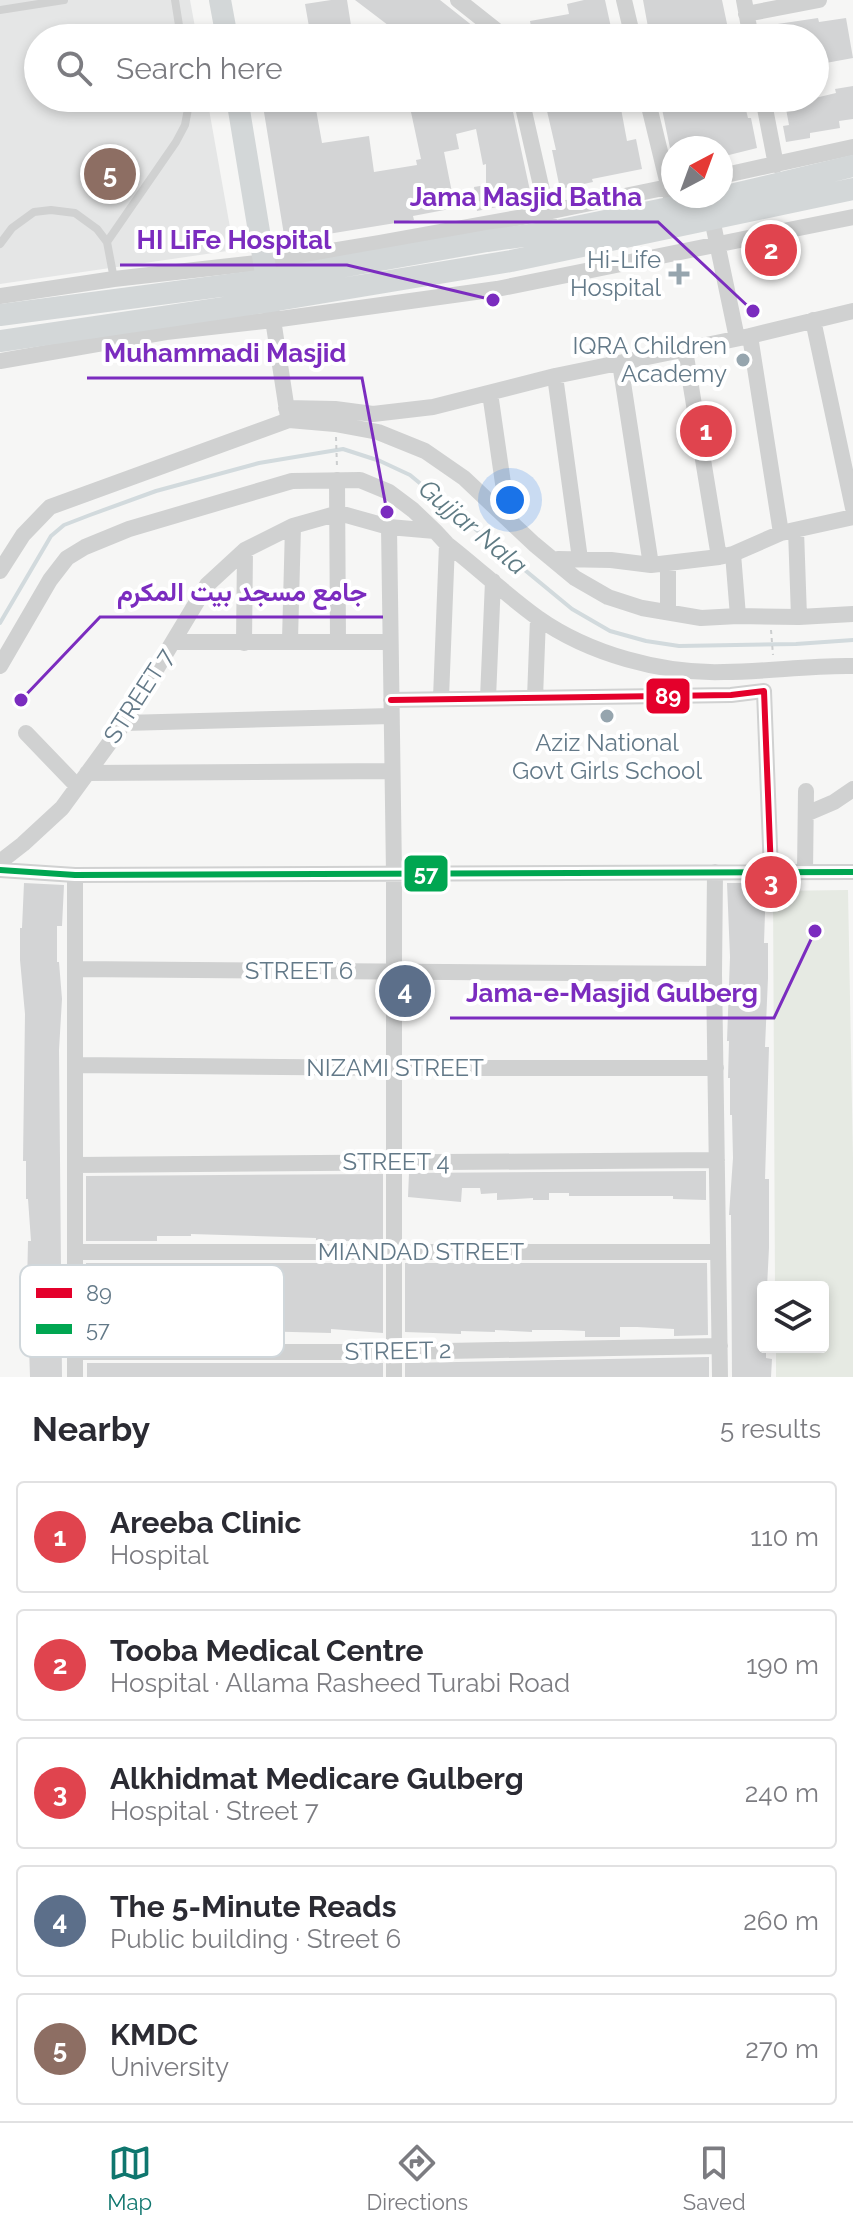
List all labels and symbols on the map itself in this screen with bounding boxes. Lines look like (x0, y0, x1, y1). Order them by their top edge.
north arrow (661, 136, 733, 208)
pin: 5 (84, 144, 136, 204)
callout: Jama Masjid Batha (394, 172, 658, 222)
text: Jama Masjid Batha (410, 182, 642, 212)
callout: HI LiFe Hospital (120, 215, 347, 265)
pin: 2 (745, 220, 797, 280)
text: HI LiFe Hospital (137, 225, 332, 255)
place label: Hi-Life Hospital (570, 245, 661, 302)
marker: Hi-Life Hospital (668, 263, 690, 285)
callout: Muhammadi Masjid (87, 328, 362, 378)
place label: IQRA Children Academy (573, 331, 727, 388)
text: Muhammadi Masjid (104, 338, 346, 368)
marker: IQRA Children Academy (734, 351, 752, 369)
pin: 1 (680, 401, 732, 461)
water label: Gujjar Nala (413, 473, 533, 581)
your location (490, 480, 530, 520)
callout: جامع مسجد بیت المکرم (100, 567, 383, 617)
text: جامع مسجد بیت المکرم (117, 577, 367, 610)
street label: STREET 7 (97, 643, 180, 748)
line badge: 89 (645, 677, 691, 715)
text: 89 (655, 683, 681, 709)
marker: Aziz National Govt Girls School (598, 707, 616, 725)
place label: Aziz National Govt Girls School (512, 728, 702, 785)
pin: 3 (745, 852, 797, 912)
line badge: 57 (403, 854, 449, 893)
text: 57 (414, 860, 439, 886)
street label: STREET 6 (245, 956, 353, 985)
pin: 4 (379, 961, 431, 1021)
callout: Jama-e-Masjid Gulberg (450, 968, 774, 1018)
text: Jama-e-Masjid Gulberg (466, 978, 758, 1008)
street label: NIZAMI STREET (306, 1053, 484, 1082)
street label: STREET 4 (342, 1147, 450, 1176)
street label: MIANDAD STREET (318, 1237, 525, 1266)
legend (20, 1265, 284, 1357)
text: 89 (86, 1280, 112, 1306)
text: 57 (86, 1316, 110, 1342)
street label: STREET 2 (344, 1335, 452, 1366)

